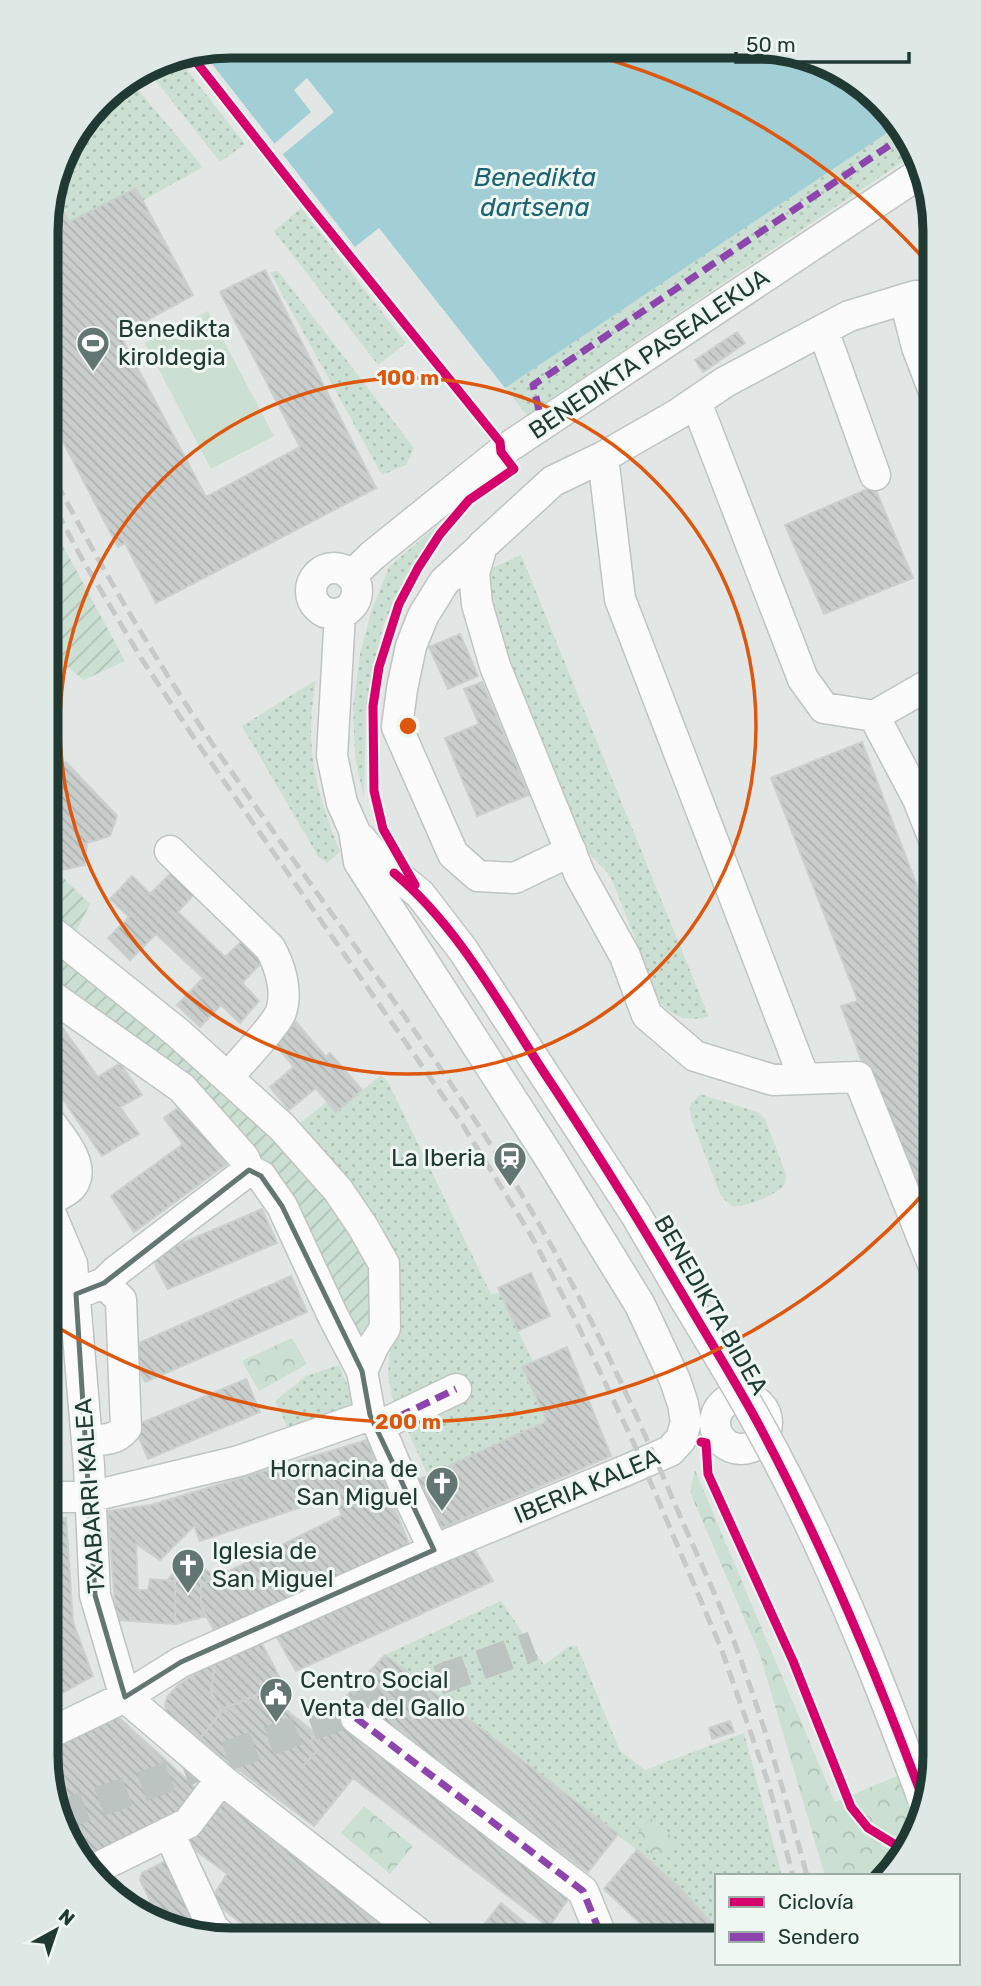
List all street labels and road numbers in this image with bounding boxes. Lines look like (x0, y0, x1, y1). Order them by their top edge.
street label: BENEDIKTA PASEALEKUA (524, 263, 774, 445)
street label: BENEDIKTA BIDEA (648, 1210, 774, 1400)
street label: TXABARRI KALEA (69, 1397, 111, 1595)
street label: IBERIA KALEA (510, 1443, 664, 1529)

